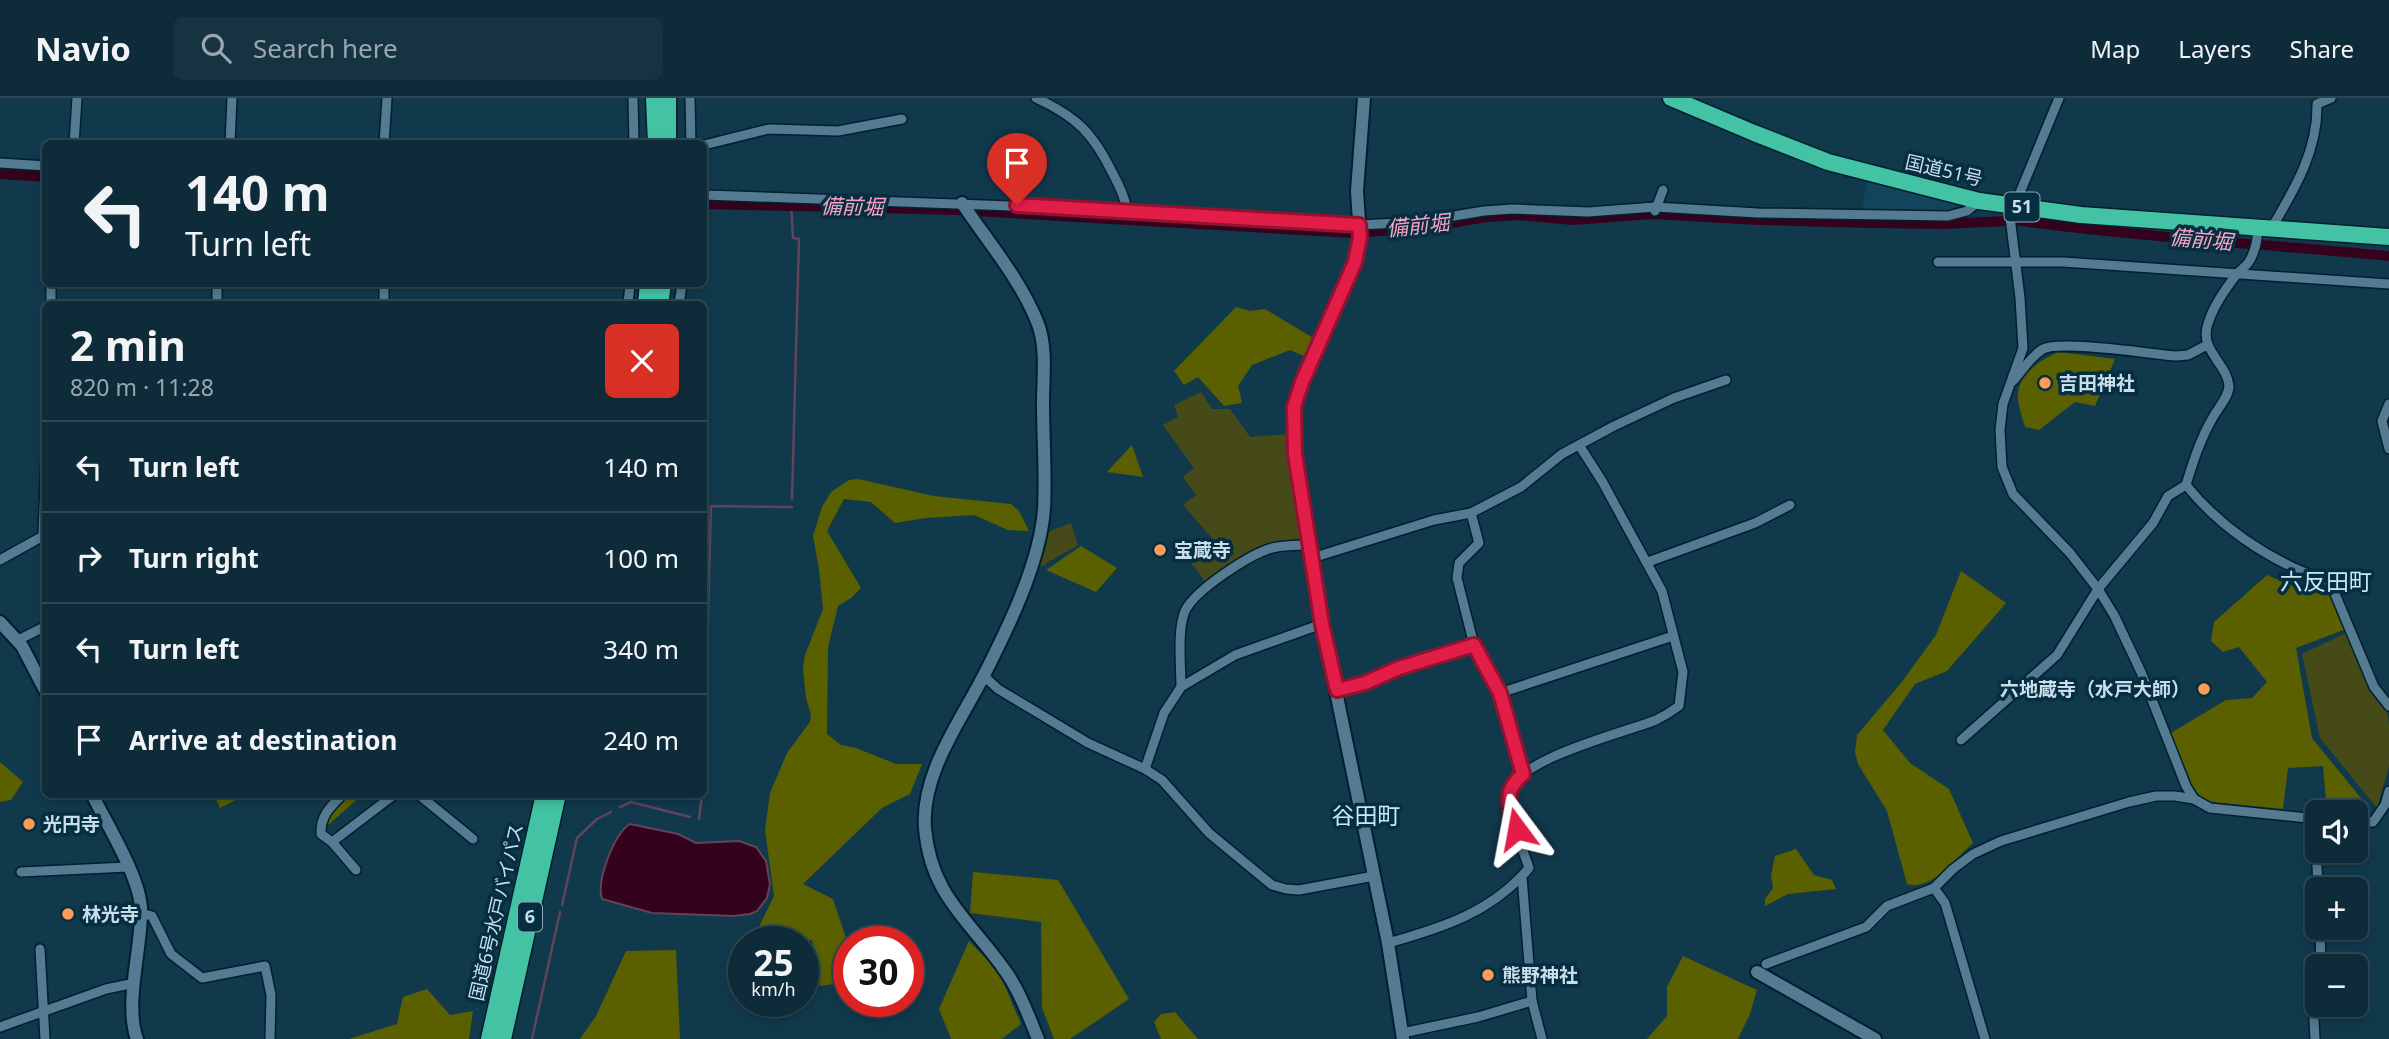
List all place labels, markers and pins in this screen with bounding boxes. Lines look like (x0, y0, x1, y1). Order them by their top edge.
pin (987, 133, 1047, 205)
place label: 吉田神社 (2059, 370, 2135, 396)
marker: 吉田神社 (2037, 375, 2053, 391)
place label: 宝蔵寺 (1174, 537, 1231, 563)
marker: 宝蔵寺 (1152, 542, 1168, 558)
place label: 六地蔵寺（水戸大師） (2000, 676, 2190, 702)
marker: 六地蔵寺（水戸大師） (2196, 681, 2212, 697)
place label: 光円寺 (43, 811, 100, 837)
marker: 光円寺 (21, 816, 37, 832)
place label: 林光寺 (82, 901, 139, 927)
marker: 林光寺 (60, 906, 76, 922)
place label: 熊野神社 (1502, 962, 1578, 988)
marker: 熊野神社 (1480, 967, 1496, 983)

